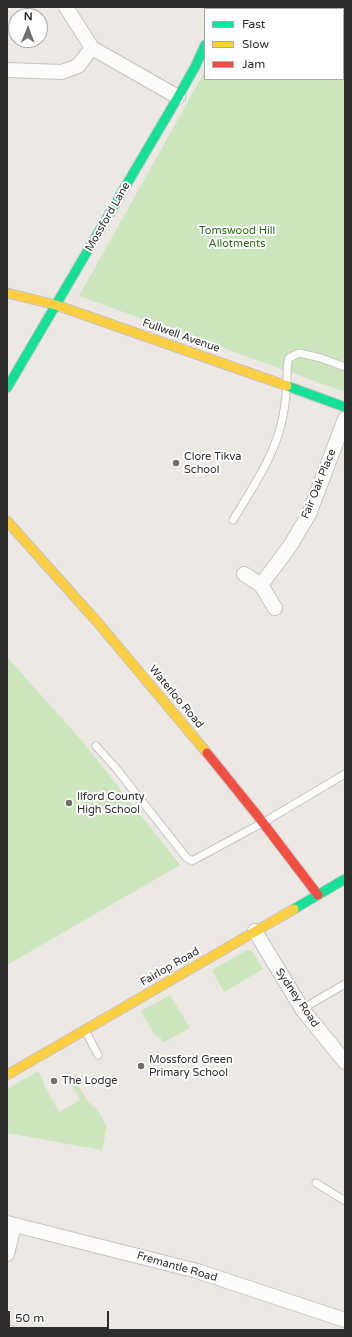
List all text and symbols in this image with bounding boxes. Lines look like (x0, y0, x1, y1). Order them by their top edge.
north arrow (8, 8, 48, 48)
legend (204, 8, 344, 80)
text: N (24, 10, 33, 23)
text: Fast (242, 17, 265, 31)
text: Slow (242, 37, 269, 51)
text: Jam (242, 57, 265, 71)
street label: Mossford Lane (83, 180, 133, 254)
park label: Tomswood Hill Allotments (199, 224, 275, 250)
street label: Fullwell Avenue (141, 317, 221, 355)
street label: Fair Oak Place (299, 447, 339, 521)
place label: Clore Tikva School (184, 450, 241, 476)
marker: Clore Tikva School (171, 458, 181, 468)
street label: Waterloo Road (146, 663, 206, 731)
place label: Ilford County High School (77, 790, 145, 816)
marker: Ilford County High School (64, 798, 74, 808)
street label: Fairlop Road (138, 945, 202, 989)
street label: Sydney Road (272, 966, 322, 1030)
place label: Mossford Green Primary School (149, 1053, 233, 1079)
marker: Mossford Green Primary School (136, 1061, 146, 1071)
place label: The Lodge (62, 1074, 118, 1088)
marker: The Lodge (49, 1076, 59, 1086)
street label: Fremantle Road (135, 1249, 219, 1285)
scale bar (10, 1303, 111, 1329)
text: 50 m (15, 1311, 44, 1325)

